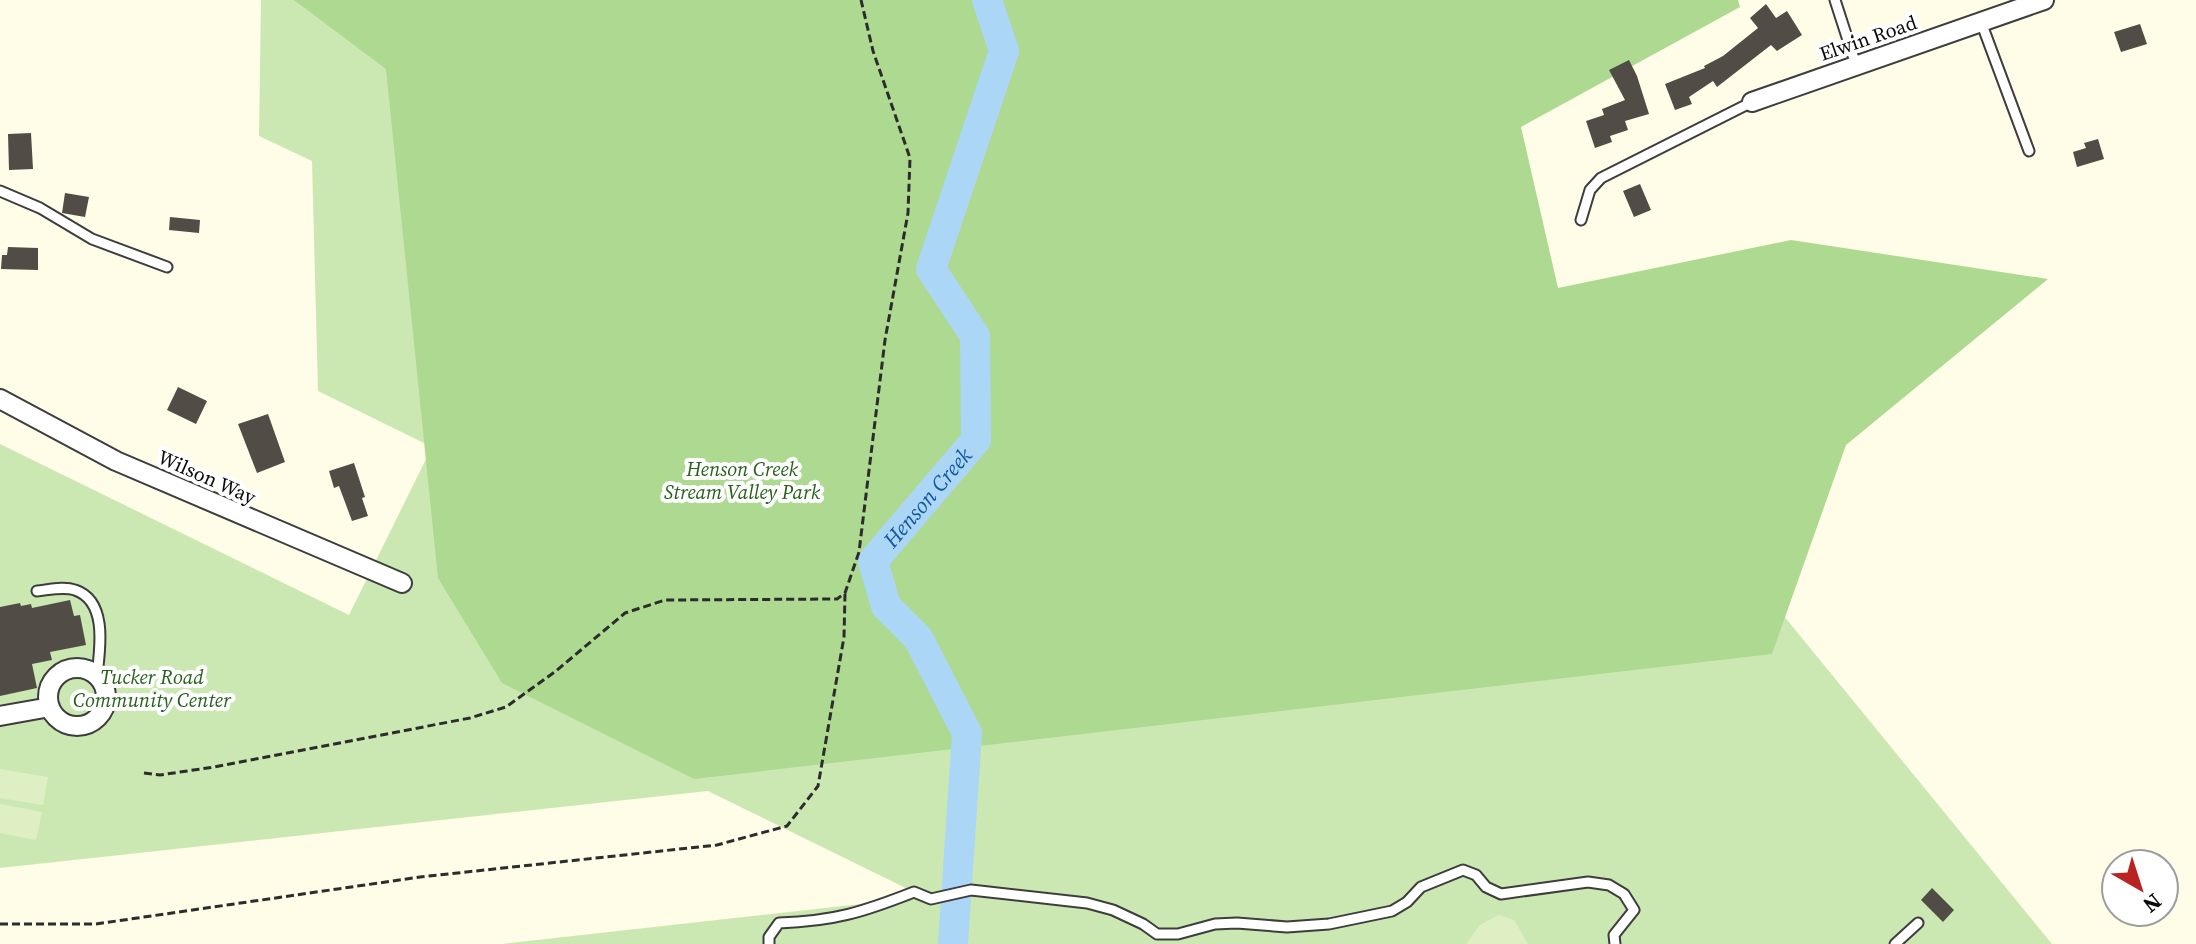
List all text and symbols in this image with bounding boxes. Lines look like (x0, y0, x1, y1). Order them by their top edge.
street label: Elwin Road (1816, 8, 1921, 68)
water label: Henson Creek (875, 440, 979, 555)
street label: Wilson Way (154, 443, 261, 511)
park label: Henson Creek Stream Valley Park (664, 455, 821, 506)
park label: Tucker Road Community Center (73, 663, 232, 714)
north arrow (2100, 848, 2180, 928)
text: N (2137, 887, 2168, 920)

